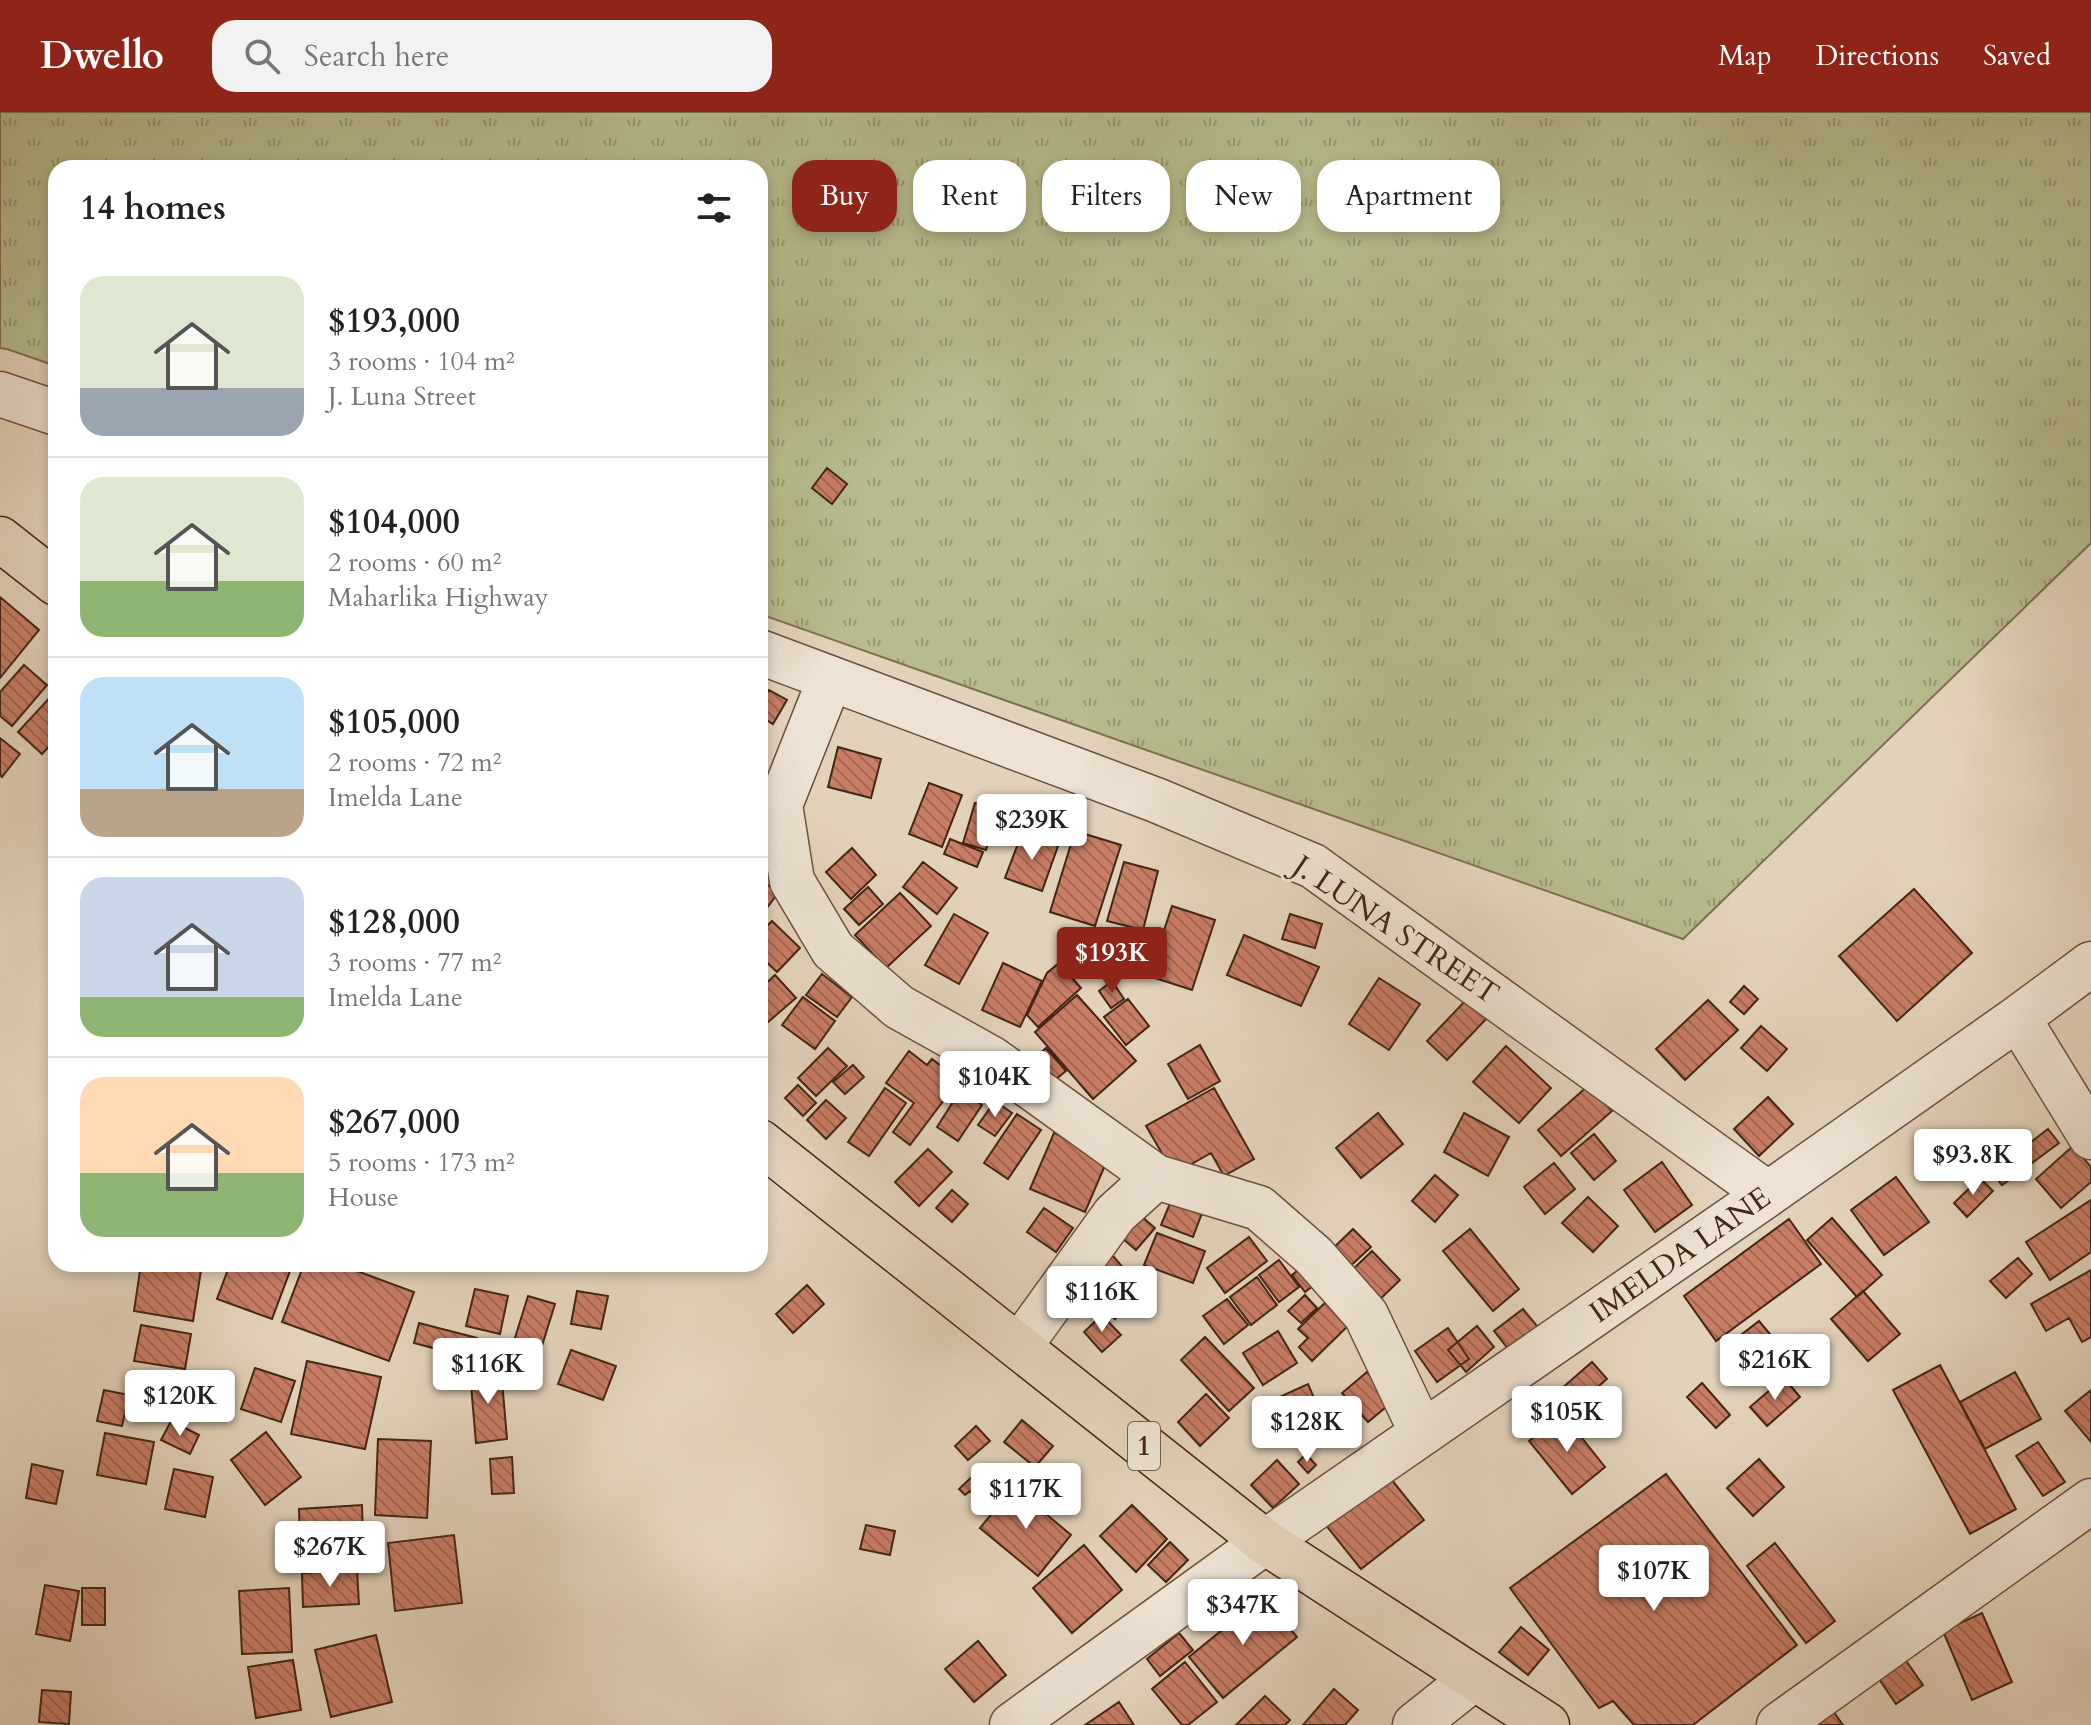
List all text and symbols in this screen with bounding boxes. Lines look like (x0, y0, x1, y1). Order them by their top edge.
search box (212, 20, 772, 92)
text: Dwello (40, 30, 164, 82)
icon: search (240, 34, 284, 78)
text: Search here (304, 36, 449, 77)
text: Map (1718, 37, 1772, 75)
text: Directions (1816, 37, 1939, 75)
text: Saved (1983, 37, 2051, 75)
chip: Buy (792, 160, 897, 232)
chip: Rent (913, 160, 1026, 232)
chip: Filters (1042, 160, 1170, 232)
chip: New (1186, 160, 1301, 232)
chip: Apartment (1317, 160, 1500, 232)
text: 14 homes (80, 185, 226, 231)
icon: filters (692, 186, 736, 230)
text: $193,000 (328, 298, 460, 344)
icon: home (144, 308, 240, 404)
text: 3 rooms · 104 m² (328, 344, 515, 379)
text: J. Luna Street (328, 379, 476, 414)
text: $104,000 (328, 499, 460, 545)
icon: home (144, 509, 240, 605)
text: 2 rooms · 60 m² (328, 545, 501, 580)
text: Maharlika Highway (328, 580, 548, 615)
text: $105,000 (328, 699, 460, 745)
icon: home (144, 709, 240, 805)
text: 2 rooms · 72 m² (328, 745, 501, 780)
text: Imelda Lane (328, 780, 463, 815)
pin: $239K (976, 794, 1088, 862)
text: $239K (995, 802, 1069, 837)
street label: J. LUNA STREET (1282, 844, 1507, 1014)
text: $128,000 (328, 899, 460, 945)
icon: home (144, 909, 240, 1005)
pin: $193K (1056, 927, 1168, 995)
text: $193K (1075, 935, 1149, 970)
text: 3 rooms · 77 m² (328, 945, 501, 980)
text: Imelda Lane (328, 980, 463, 1015)
pin: $104K (939, 1051, 1051, 1119)
text: $104K (958, 1059, 1032, 1094)
text: $267,000 (328, 1099, 460, 1145)
icon: home (144, 1109, 240, 1205)
pin: $93.8K (1908, 1129, 2038, 1197)
text: $93.8K (1932, 1137, 2014, 1172)
text: 5 rooms · 173 m² (328, 1145, 515, 1180)
street label: IMELDA LANE (1581, 1177, 1779, 1333)
text: House (328, 1180, 399, 1215)
pin: $116K (1046, 1266, 1158, 1334)
text: $116K (1065, 1274, 1139, 1309)
pin: $216K (1719, 1334, 1831, 1402)
pin: $116K (432, 1338, 544, 1406)
text: $216K (1738, 1342, 1812, 1377)
text: $116K (451, 1346, 525, 1381)
pin: $120K (124, 1370, 236, 1438)
text: $120K (143, 1378, 217, 1413)
pin: $105K (1511, 1386, 1623, 1454)
text: $105K (1530, 1394, 1604, 1429)
pin: $128K (1251, 1396, 1363, 1464)
text: $128K (1270, 1404, 1344, 1439)
road number: 1 (1128, 1422, 1160, 1470)
pin: $117K (970, 1463, 1082, 1531)
text: $117K (989, 1471, 1063, 1506)
pin: $267K (274, 1521, 386, 1589)
text: $267K (293, 1529, 367, 1564)
pin: $107K (1598, 1545, 1710, 1613)
text: $107K (1617, 1553, 1691, 1588)
pin: $347K (1187, 1579, 1299, 1647)
text: $347K (1206, 1587, 1280, 1622)

